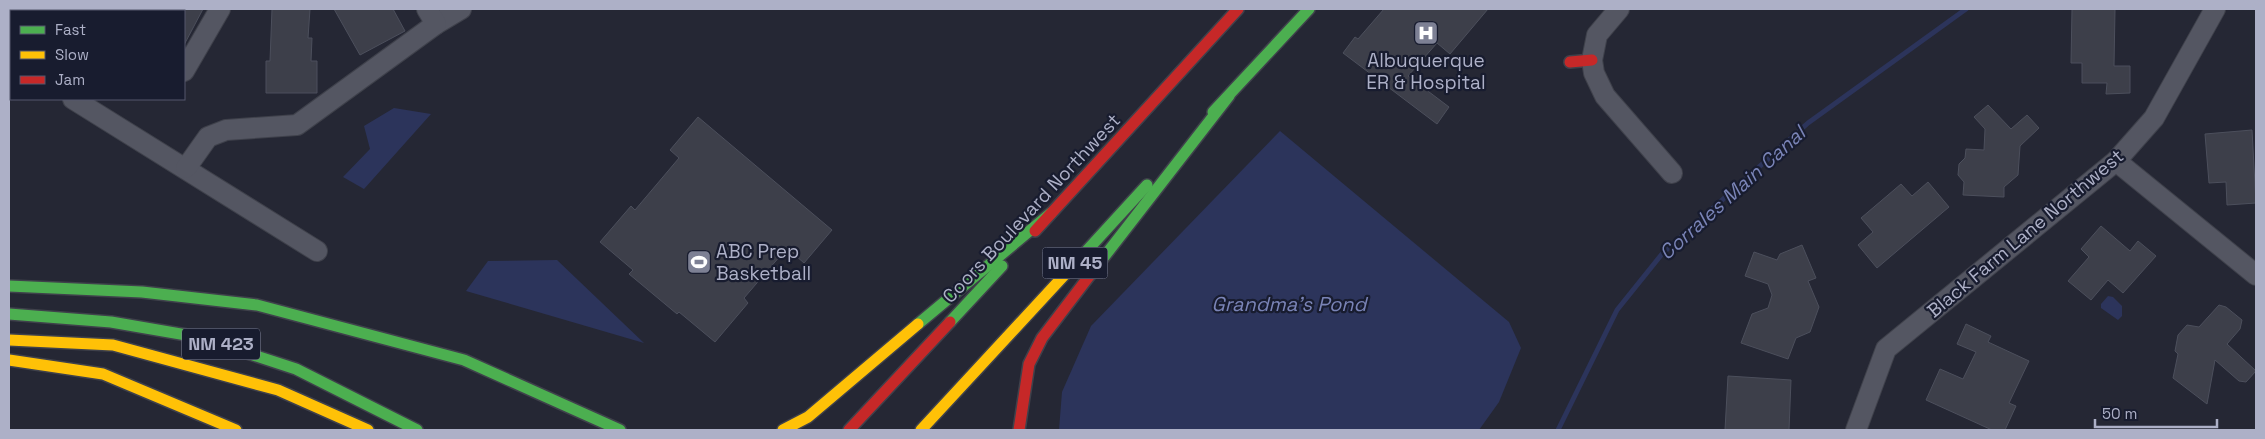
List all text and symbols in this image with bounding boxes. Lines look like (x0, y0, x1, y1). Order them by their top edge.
legend (10, 10, 185, 100)
text: Fast (55, 20, 86, 39)
hospital icon: Albuquerque ER & Hospital (1413, 20, 1439, 46)
text: Slow (55, 45, 89, 64)
place label: Albuquerque ER & Hospital (1366, 48, 1486, 95)
text: Jam (55, 70, 85, 89)
street label: Coors Boulevard Northwest (937, 108, 1126, 308)
water label: Corrales Main Canal (1653, 119, 1812, 266)
street label: Black Farm Lane Northwest (1922, 144, 2129, 323)
place label: ABC Prep Basketball (716, 239, 811, 286)
road number: NM 45 (1042, 248, 1108, 278)
sports icon: ABC Prep Basketball (686, 249, 712, 275)
water label: Grandma's Pond (1211, 291, 1369, 317)
road number: NM 423 (182, 328, 260, 359)
scale bar (2095, 396, 2218, 428)
text: 50 m (2102, 404, 2137, 423)

